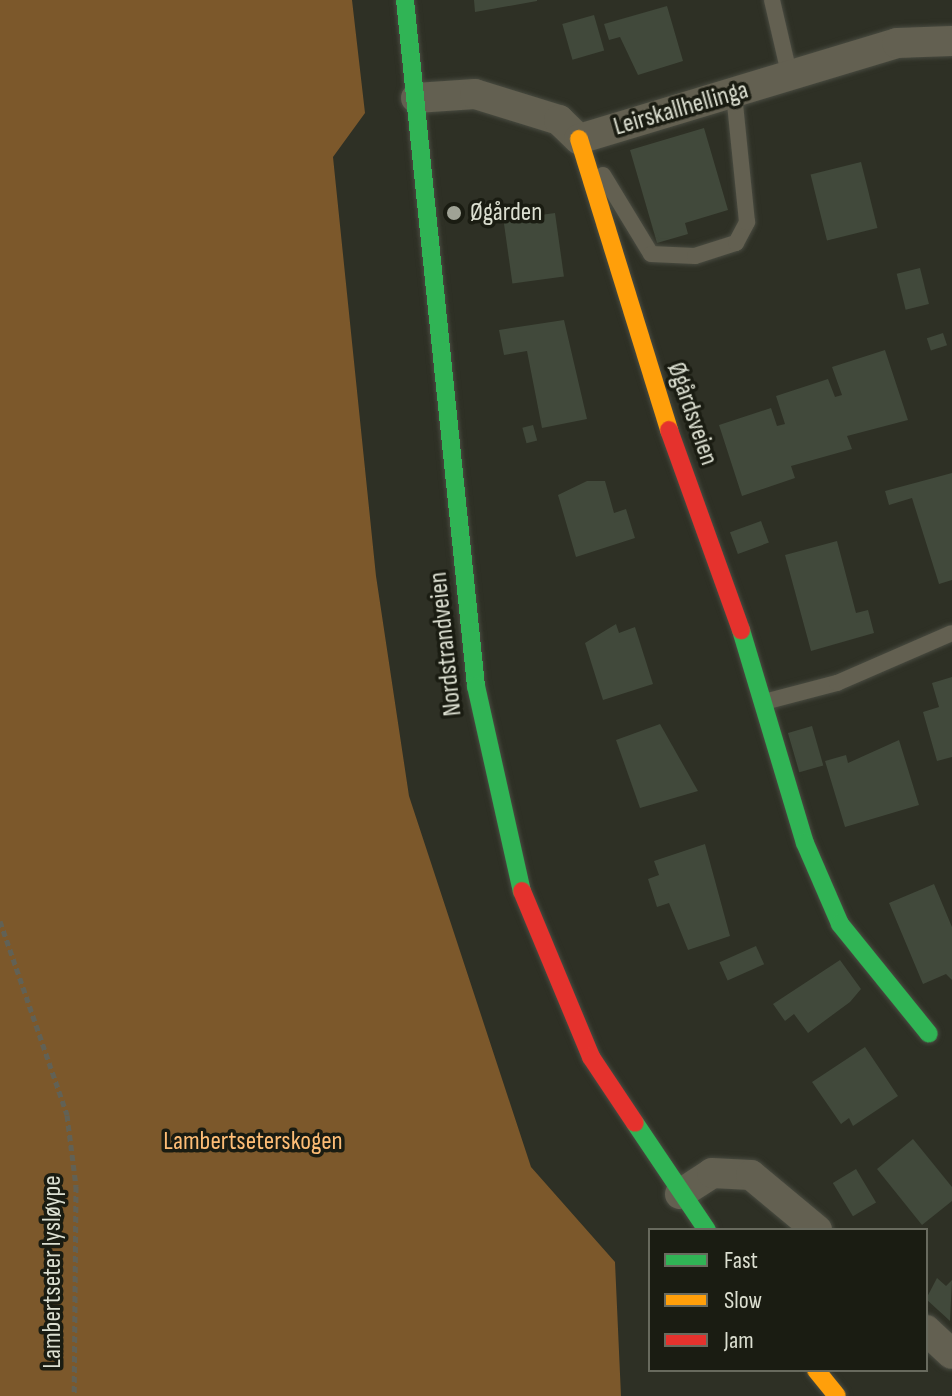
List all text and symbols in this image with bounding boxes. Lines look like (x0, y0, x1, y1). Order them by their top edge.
street label: Leirskallhellinga (610, 75, 752, 143)
place label: Øgården (470, 197, 542, 229)
marker: Øgården (445, 204, 463, 222)
street label: Øgårdsveien (660, 358, 724, 470)
street label: Nordstrandveien (423, 570, 469, 718)
park label: Lambertseterskogen (163, 1126, 343, 1158)
street label: Lambertseter lysløype (37, 1175, 69, 1369)
legend (648, 1228, 928, 1372)
text: Fast (724, 1246, 758, 1275)
text: Slow (724, 1286, 762, 1315)
text: Jam (724, 1326, 754, 1355)

